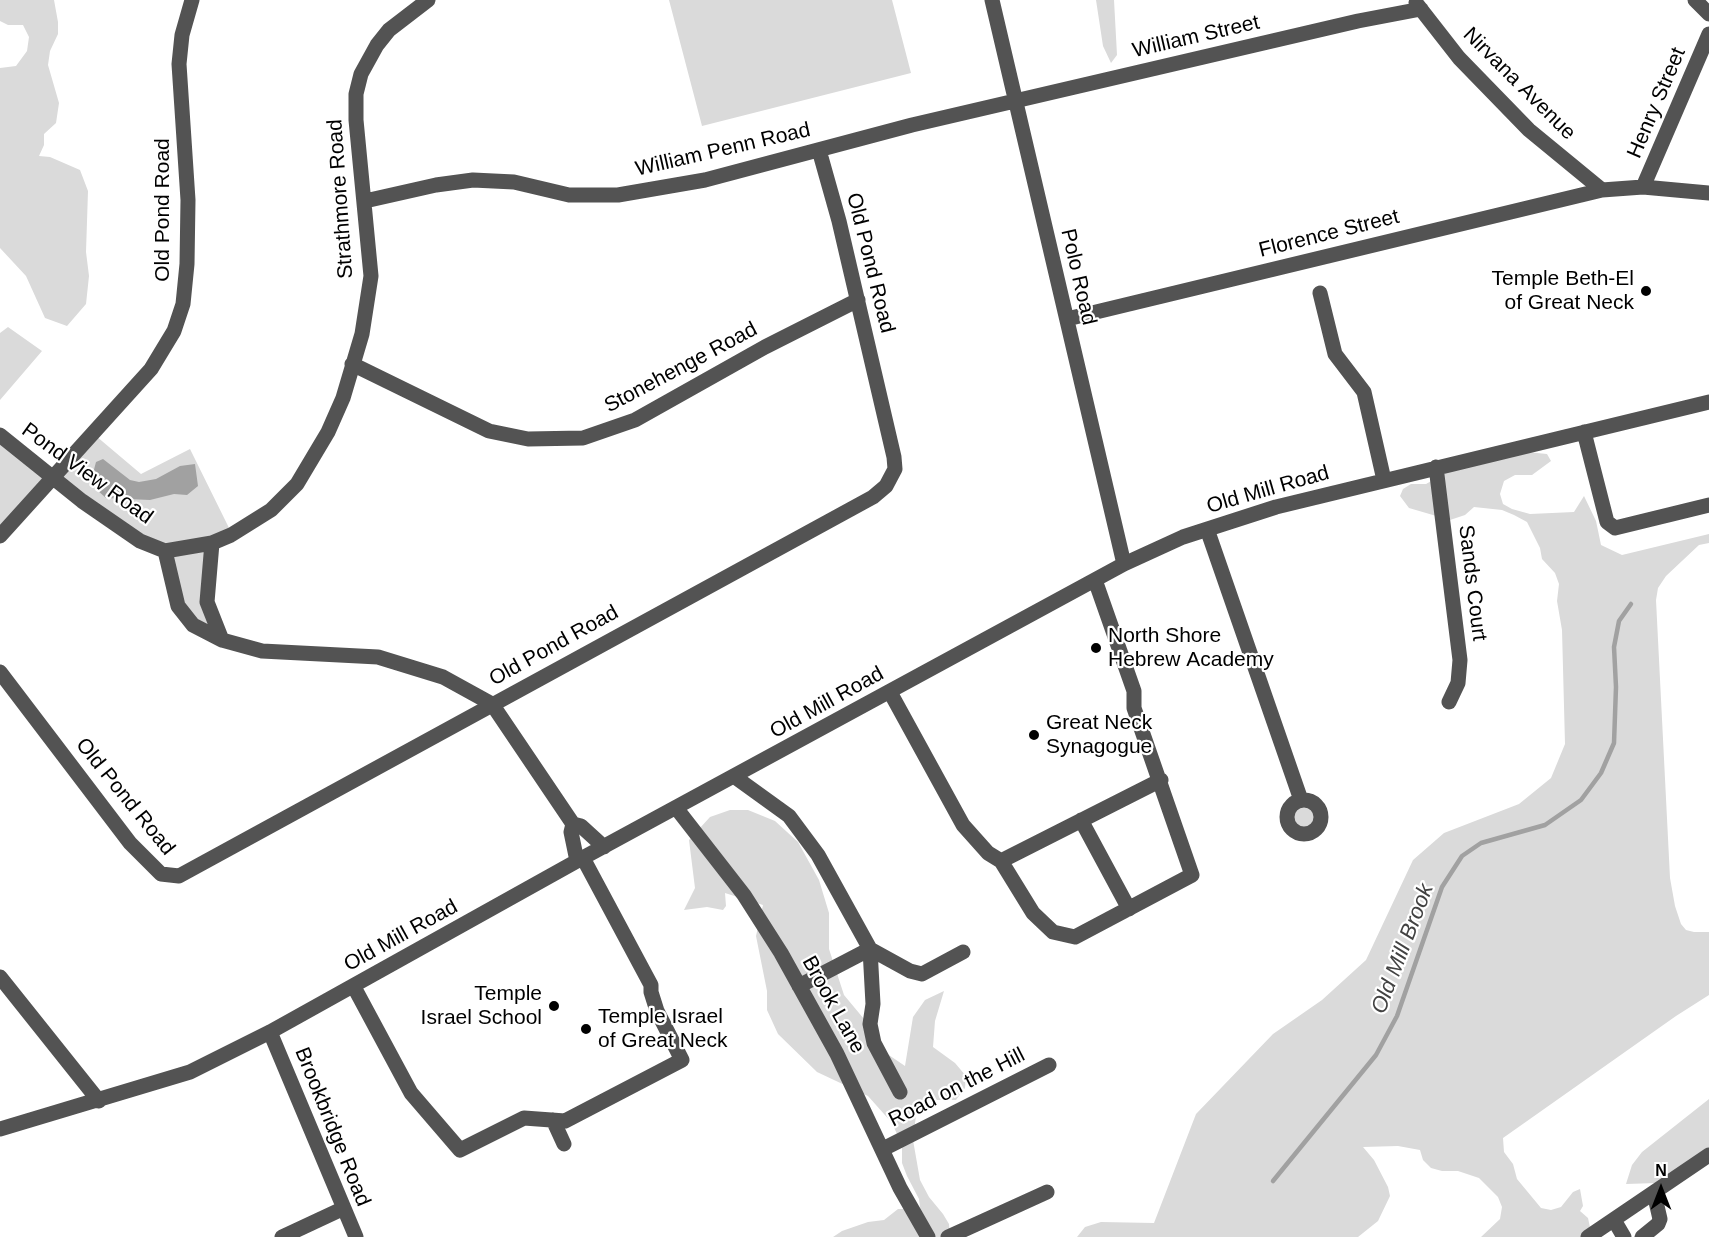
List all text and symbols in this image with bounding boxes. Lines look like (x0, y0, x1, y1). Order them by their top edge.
street label: William Street (1130, 10, 1262, 64)
street label: Nirvana Avenue (1457, 22, 1581, 146)
street label: Henry Street (1622, 44, 1692, 162)
street label: Strathmore Road (323, 118, 359, 280)
street label: William Penn Road (633, 118, 813, 182)
street label: Old Pond Road (150, 138, 176, 282)
street label: Old Pond Road (840, 190, 900, 336)
street label: Florence Street (1256, 204, 1402, 264)
street label: Polo Road (1055, 226, 1101, 328)
place label: Temple Beth-El of Great Neck (1492, 266, 1634, 316)
marker: Temple Beth-El of Great Neck (1639, 284, 1653, 298)
street label: Stonehenge Road (600, 317, 762, 419)
street label: Pond View Road (16, 418, 158, 530)
street label: Old Mill Road (1204, 461, 1332, 519)
street label: Sands Court (1452, 524, 1492, 642)
street label: Old Pond Road (485, 600, 623, 692)
place label: North Shore Hebrew Academy (1108, 623, 1274, 673)
marker: North Shore Hebrew Academy (1089, 641, 1103, 655)
street label: Old Mill Road (766, 661, 888, 745)
place label: Great Neck Synagogue (1046, 710, 1152, 760)
marker: Great Neck Synagogue (1027, 728, 1041, 742)
street label: Old Pond Road (70, 733, 180, 861)
water label: Old Mill Brook (1366, 880, 1440, 1018)
street label: Old Mill Road (340, 894, 462, 978)
street label: Brook Lane (796, 952, 870, 1058)
place label: Temple Israel School (421, 981, 542, 1031)
marker: Temple Israel School (547, 999, 561, 1013)
place label: Temple Israel of Great Neck (598, 1004, 728, 1054)
marker: Temple Israel of Great Neck (579, 1022, 593, 1036)
street label: Road on the Hill (885, 1043, 1029, 1133)
street label: Brookbridge Road (289, 1044, 375, 1210)
north arrow (1631, 1159, 1691, 1219)
text: N (1655, 1162, 1667, 1179)

